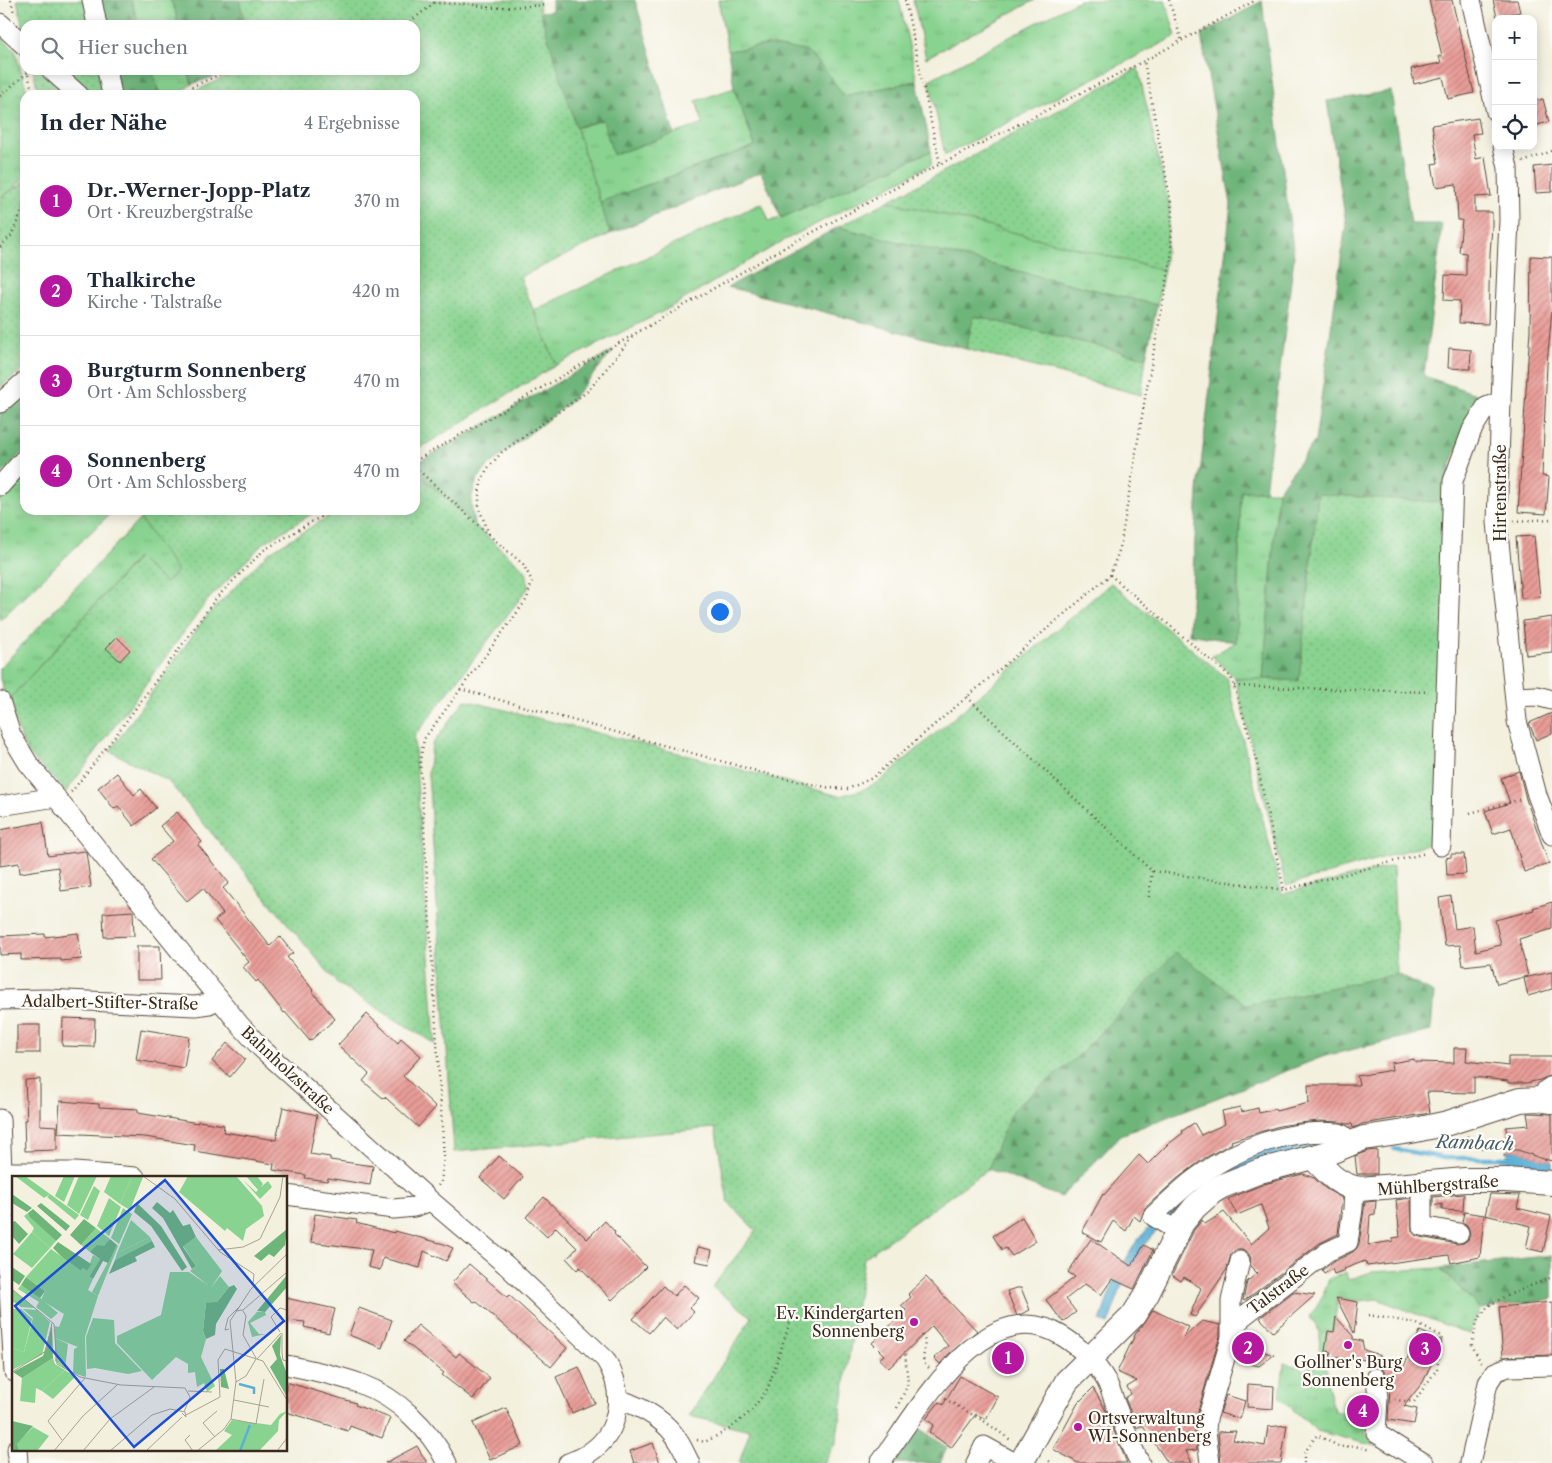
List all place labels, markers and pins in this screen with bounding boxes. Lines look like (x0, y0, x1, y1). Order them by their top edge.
place label: Ev. Kindergarten Sonnenberg (776, 1303, 905, 1341)
marker: Ev. Kindergarten Sonnenberg (908, 1316, 920, 1328)
pin: 2 (1232, 1329, 1264, 1367)
pin: 3 (1409, 1330, 1441, 1368)
pin: 1 (992, 1339, 1024, 1377)
marker: Gollner's Burg Sonnenberg (1342, 1339, 1354, 1351)
place label: Gollner's Burg Sonnenberg (1294, 1352, 1403, 1390)
pin: 4 (1347, 1392, 1379, 1430)
place label: Ortsverwaltung WI-Sonnenberg (1087, 1408, 1211, 1446)
marker: Ortsverwaltung WI-Sonnenberg (1072, 1421, 1084, 1433)

